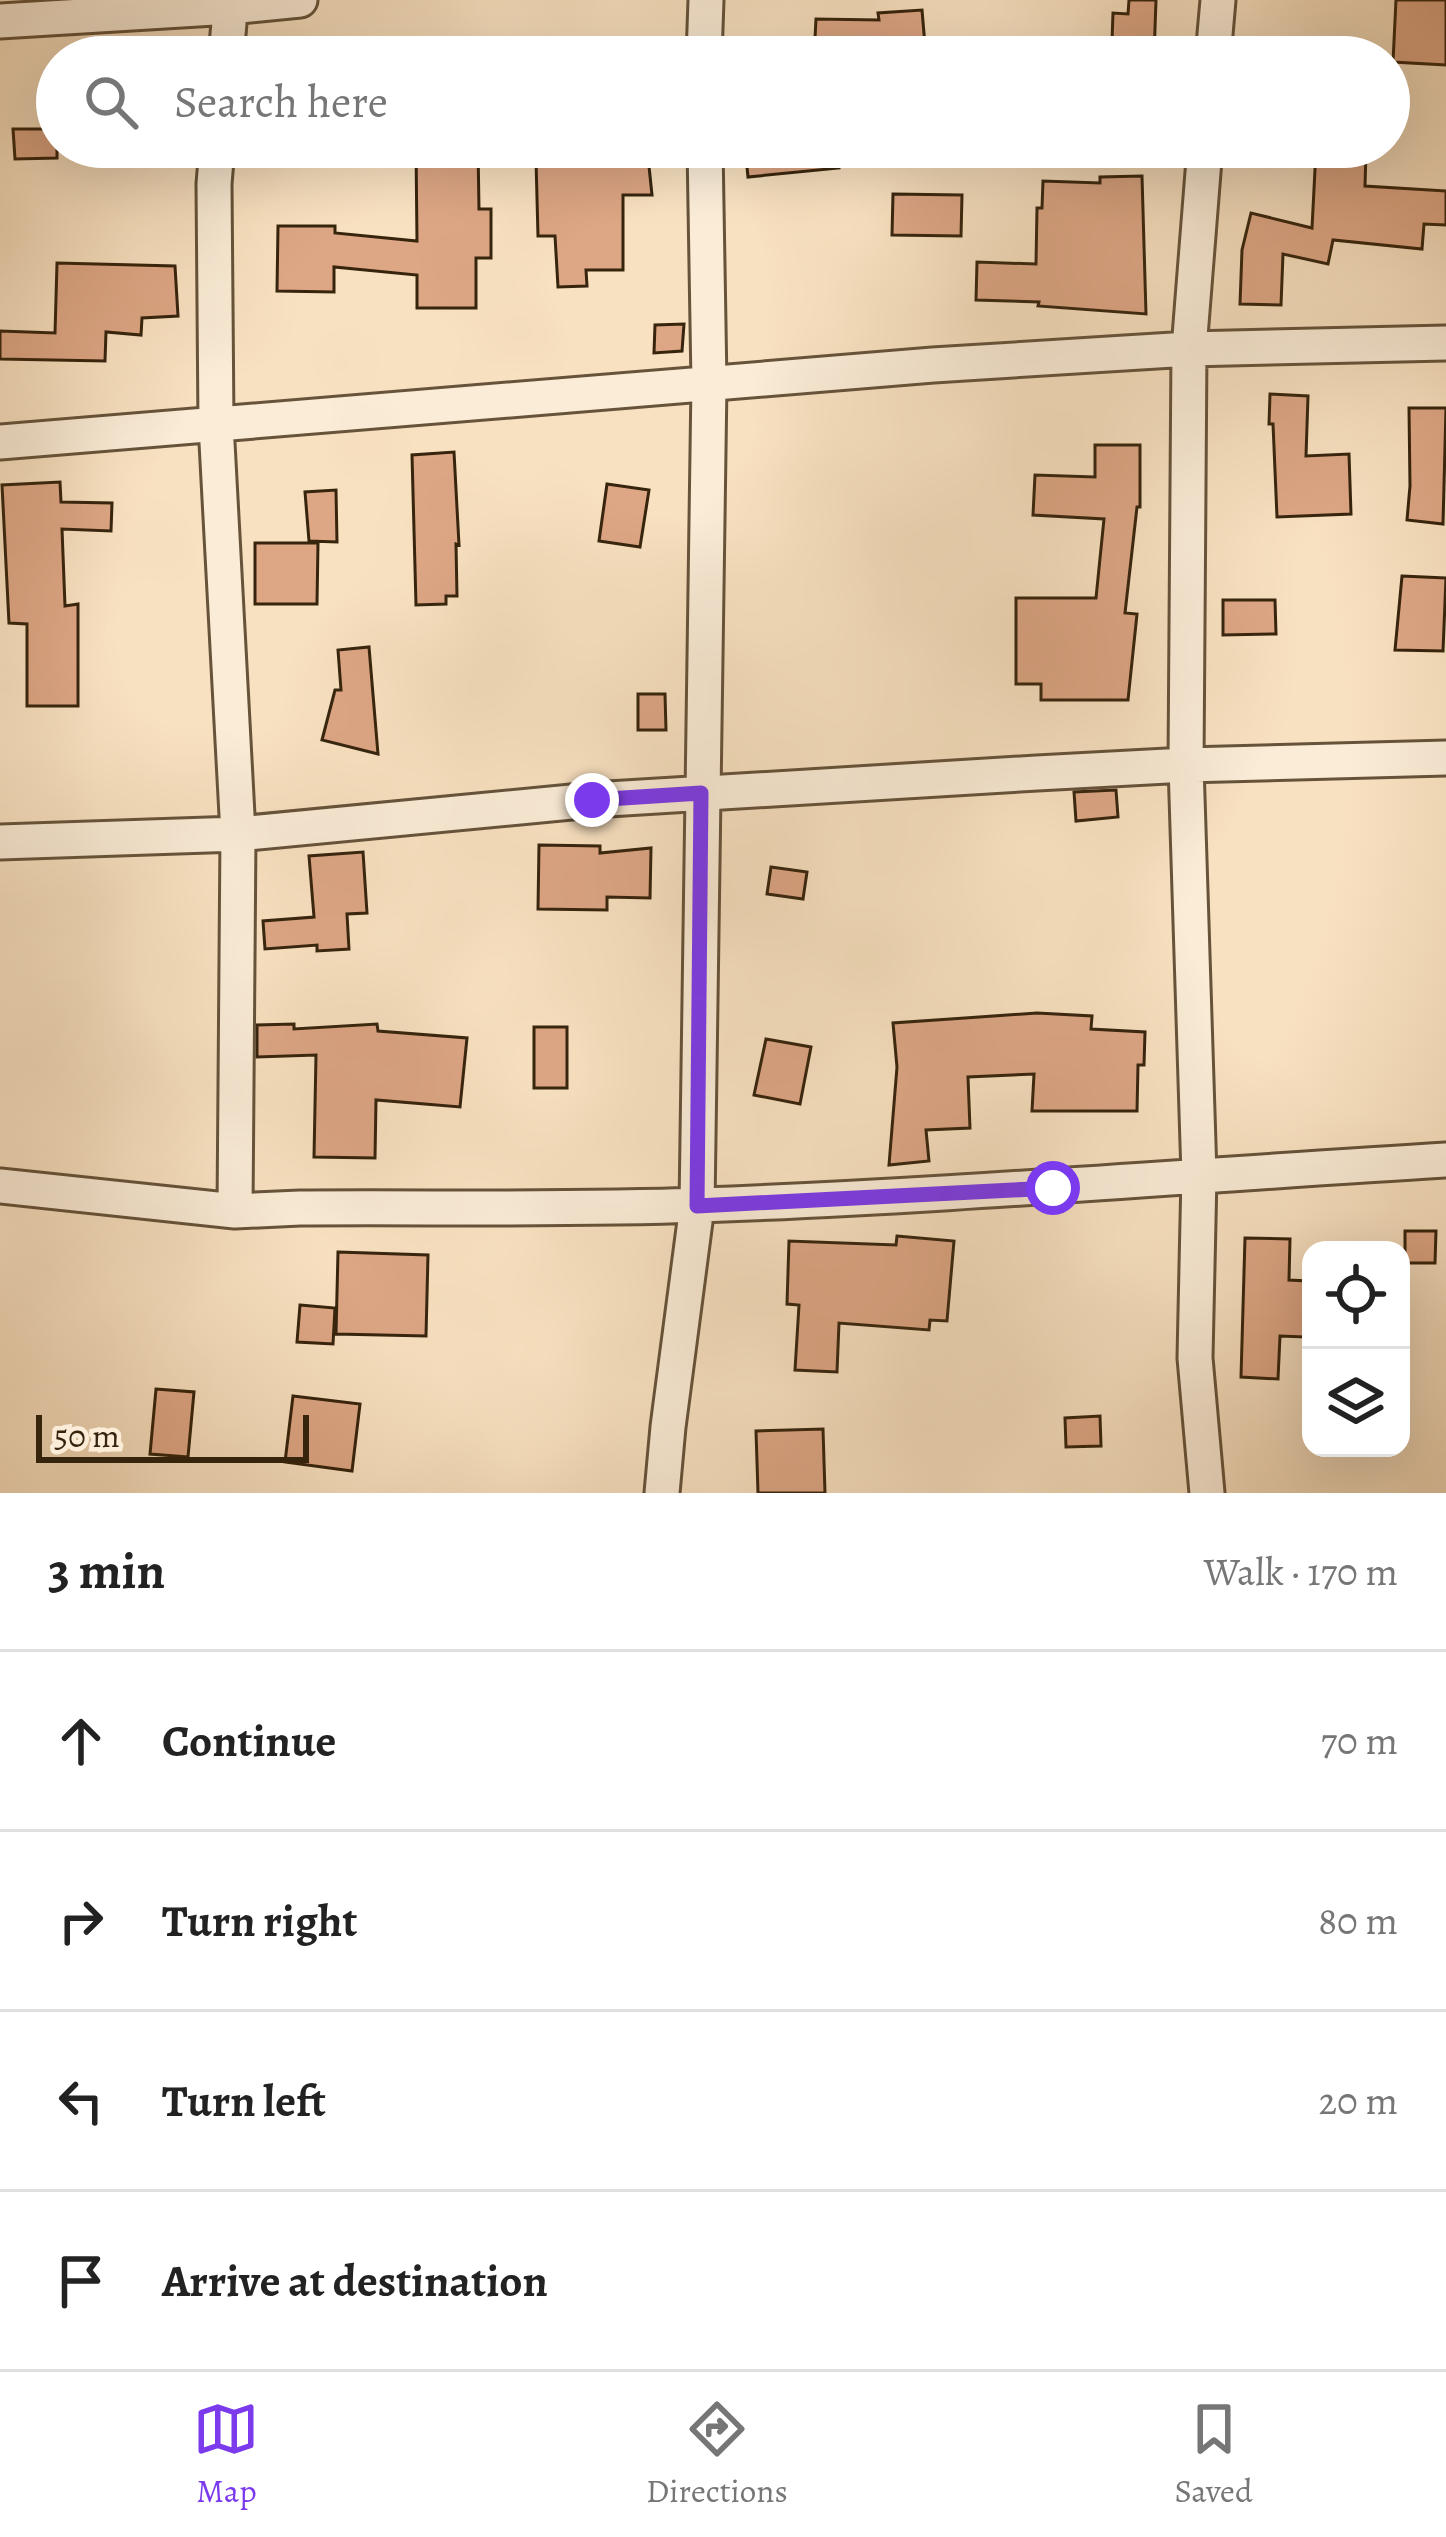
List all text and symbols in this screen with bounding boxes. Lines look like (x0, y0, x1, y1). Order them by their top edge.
search box (36, 36, 1410, 168)
icon: search (78, 69, 144, 135)
text: Search here (174, 71, 388, 133)
route end (565, 773, 619, 827)
route start (1026, 1161, 1080, 1215)
map controls (1302, 1241, 1410, 1457)
button: locate (1302, 1241, 1410, 1349)
button: layers (1302, 1349, 1410, 1457)
scale bar (36, 1409, 309, 1462)
text: 50 m (54, 1413, 120, 1458)
text: 3 min (48, 1536, 165, 1606)
text: Walk · 170 m (1204, 1545, 1398, 1598)
icon: ahead (48, 1708, 114, 1774)
text: Continue (162, 1710, 336, 1772)
text: 70 m (1321, 1714, 1398, 1767)
icon: right (48, 1888, 114, 1954)
text: Turn right (162, 1890, 357, 1952)
text: 80 m (1318, 1894, 1398, 1947)
icon: left (48, 2068, 114, 2134)
text: Turn left (162, 2070, 326, 2132)
text: 20 m (1319, 2074, 1398, 2127)
icon: arrive (48, 2248, 114, 2314)
text: Arrive at destination (162, 2250, 548, 2312)
tab: Map (193, 2396, 259, 2513)
tab: Directions (646, 2396, 788, 2513)
tab: Saved (1174, 2396, 1253, 2513)

